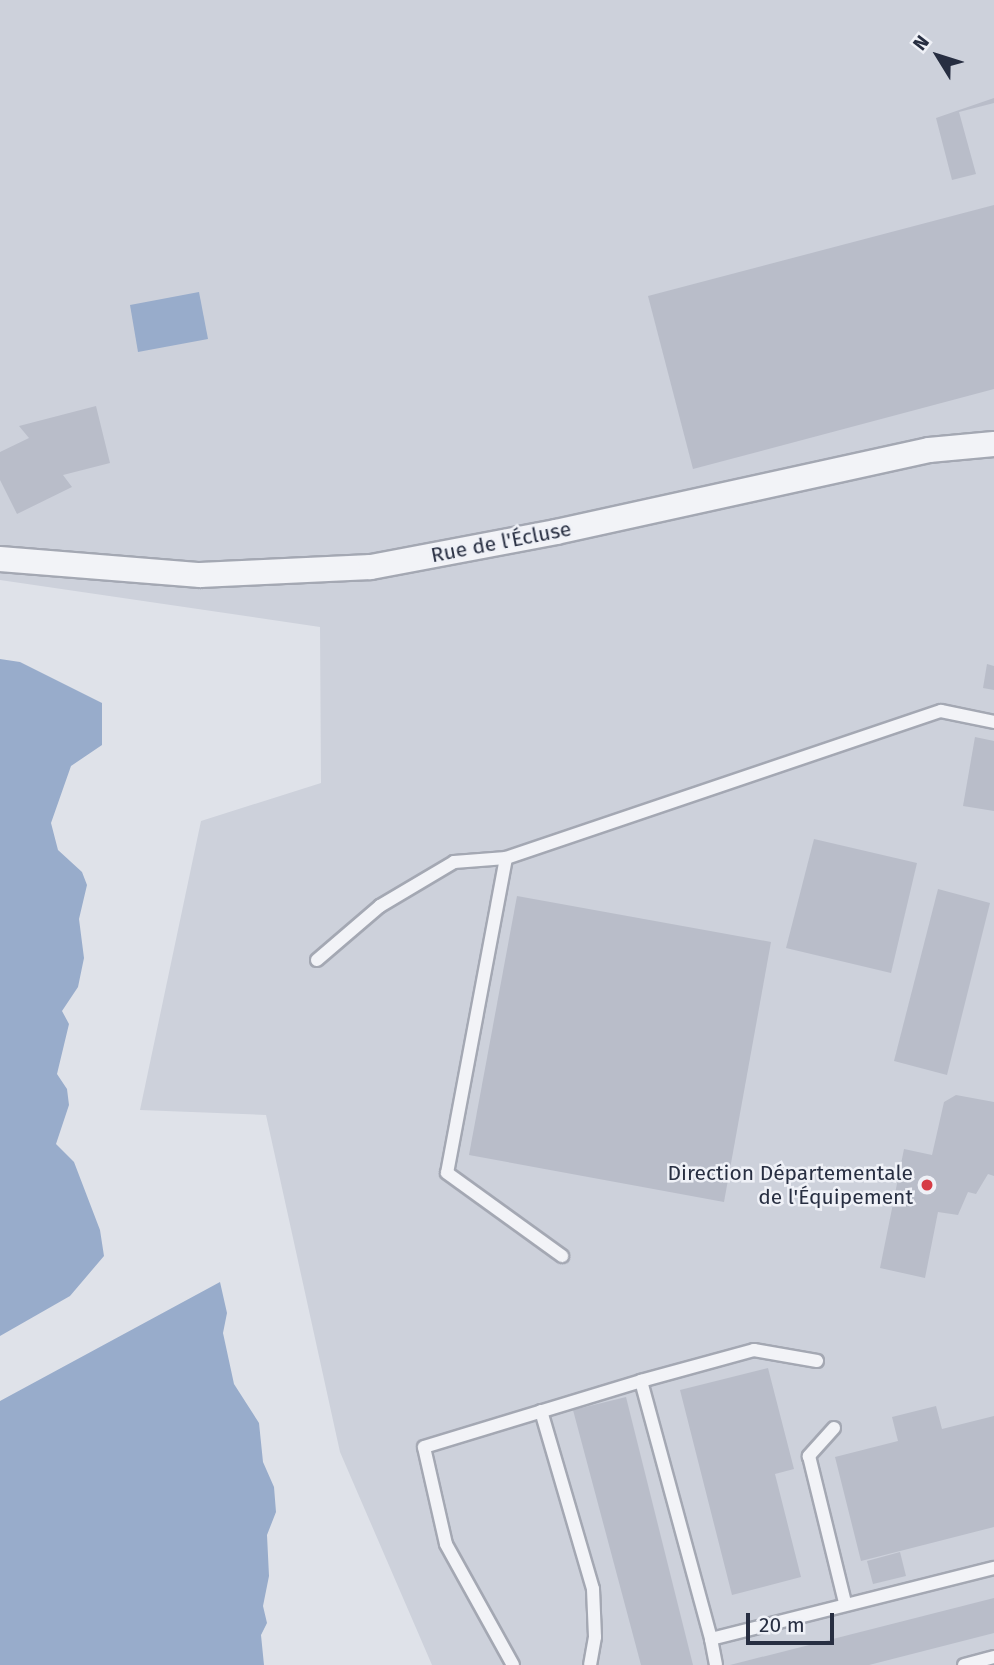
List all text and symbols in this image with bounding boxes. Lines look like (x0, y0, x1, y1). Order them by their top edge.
north arrow (903, 21, 973, 91)
text: N (908, 31, 934, 55)
street label: Rue de l'Écluse (429, 516, 573, 568)
place label: Direction Départementale de l'Équipement (668, 1160, 913, 1210)
marker: Direction Départementale de l'Équipement (919, 1177, 935, 1193)
scale bar (749, 1598, 836, 1642)
text: 20 m (759, 1612, 805, 1638)

